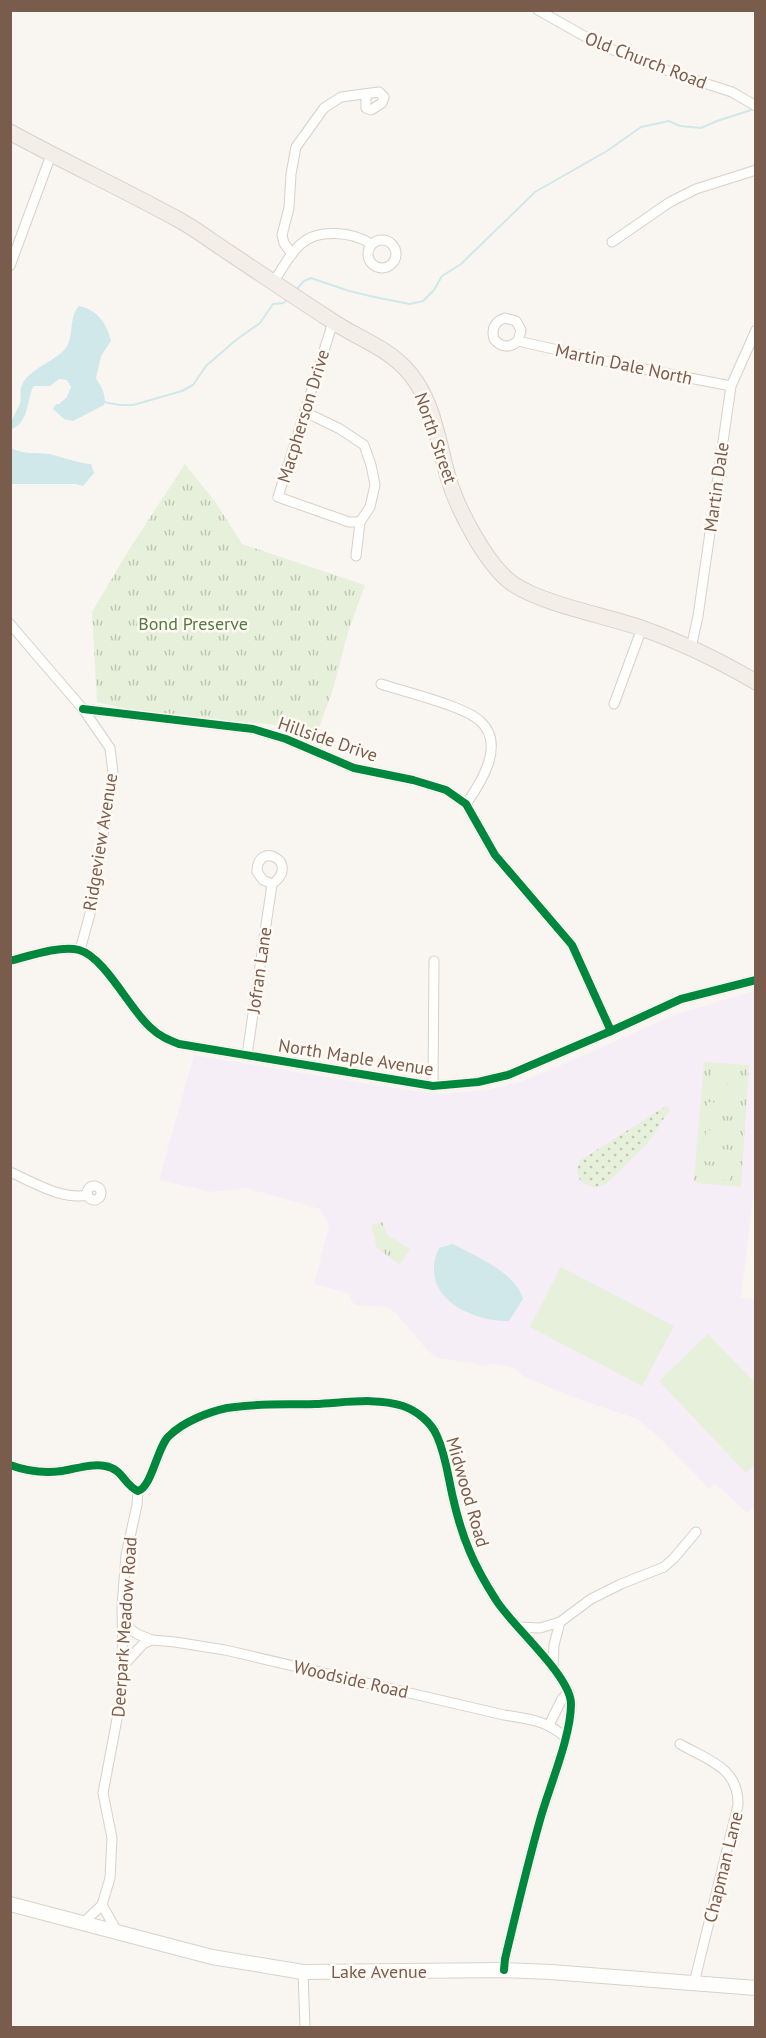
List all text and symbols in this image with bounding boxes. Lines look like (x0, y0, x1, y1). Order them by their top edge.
street label: Old Church Road (582, 26, 710, 94)
street label: Martin Dale North (553, 338, 695, 390)
street label: Macpherson Drive (272, 346, 334, 486)
street label: North Street (410, 389, 462, 487)
street label: Martin Dale (698, 441, 734, 533)
park label: Bond Preserve (138, 612, 248, 635)
street label: Hillside Drive (275, 711, 381, 767)
street label: Ridgeview Avenue (78, 771, 122, 913)
street label: Jofran Lane (241, 925, 276, 1016)
street label: North Maple Avenue (277, 1033, 435, 1081)
street label: Midwood Road (441, 1434, 495, 1550)
street label: Deerpark Meadow Road (106, 1536, 142, 1718)
street label: Woodside Road (291, 1655, 411, 1703)
street label: Chapman Lane (698, 1809, 748, 1925)
street label: Lake Avenue (331, 1960, 427, 1983)

